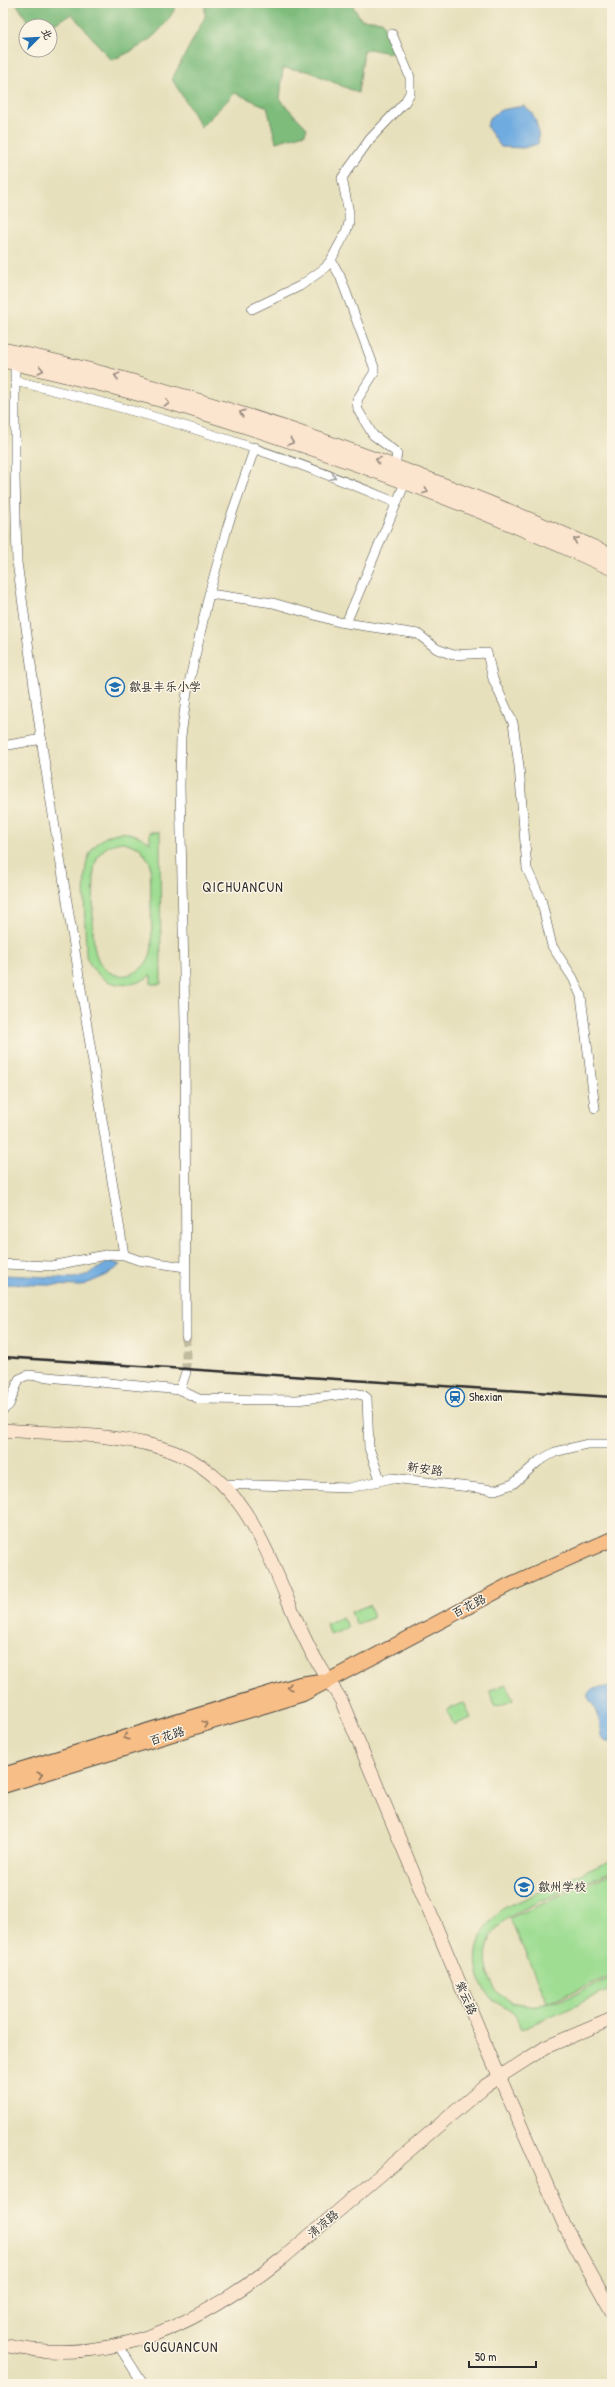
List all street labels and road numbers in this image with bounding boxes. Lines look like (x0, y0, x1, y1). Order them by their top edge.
street label: 新安路 (406, 1458, 444, 1479)
street label: 百花路 (449, 1590, 489, 1621)
street label: 百花路 (147, 1722, 187, 1749)
street label: 紫云路 (452, 1978, 481, 2018)
street label: 清凉路 (303, 2206, 342, 2242)

